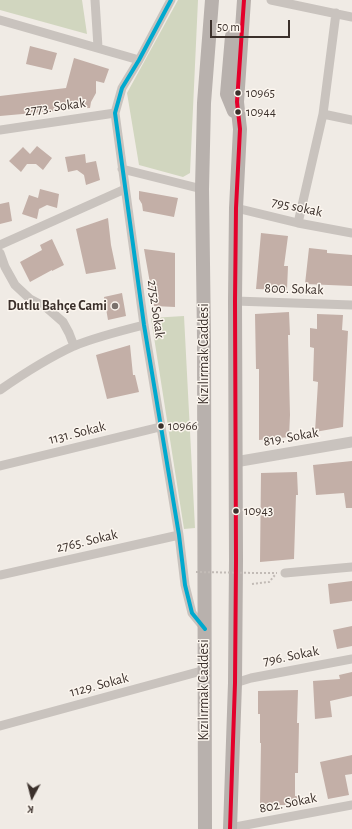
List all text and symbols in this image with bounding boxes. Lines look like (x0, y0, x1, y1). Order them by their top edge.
scale bar (212, 12, 292, 38)
text: 50 m (217, 21, 240, 33)
place label: 10965 (246, 85, 275, 101)
marker: 10965 (233, 88, 243, 98)
street label: 2773. Sokak (23, 94, 87, 120)
place label: 10944 (246, 104, 276, 120)
marker: 10944 (233, 107, 243, 117)
street label: 795 sokak (270, 193, 324, 221)
street label: 2752 Sokak (144, 279, 168, 339)
street label: 800. Sokak (264, 280, 324, 298)
place label: Dutlu Bahçe Cami (7, 298, 107, 314)
marker: Dutlu Bahçe Cami (110, 301, 120, 311)
street label: Kızılırmak Caddesi (196, 303, 212, 405)
street label: 1131. Sokak (47, 418, 107, 448)
place label: 10966 (168, 418, 198, 434)
marker: 10966 (156, 421, 166, 431)
street label: 819. Sokak (262, 424, 320, 450)
place label: 10943 (244, 503, 273, 519)
marker: 10943 (231, 506, 241, 516)
street label: 2765. Sokak (55, 526, 119, 556)
street label: Kızılırmak Caddesi (196, 639, 212, 741)
street label: 796. Sokak (262, 642, 320, 670)
street label: 1129. Sokak (68, 669, 130, 701)
north arrow (12, 777, 52, 817)
street label: 802. Sokak (258, 789, 318, 817)
text: K (27, 804, 34, 815)

